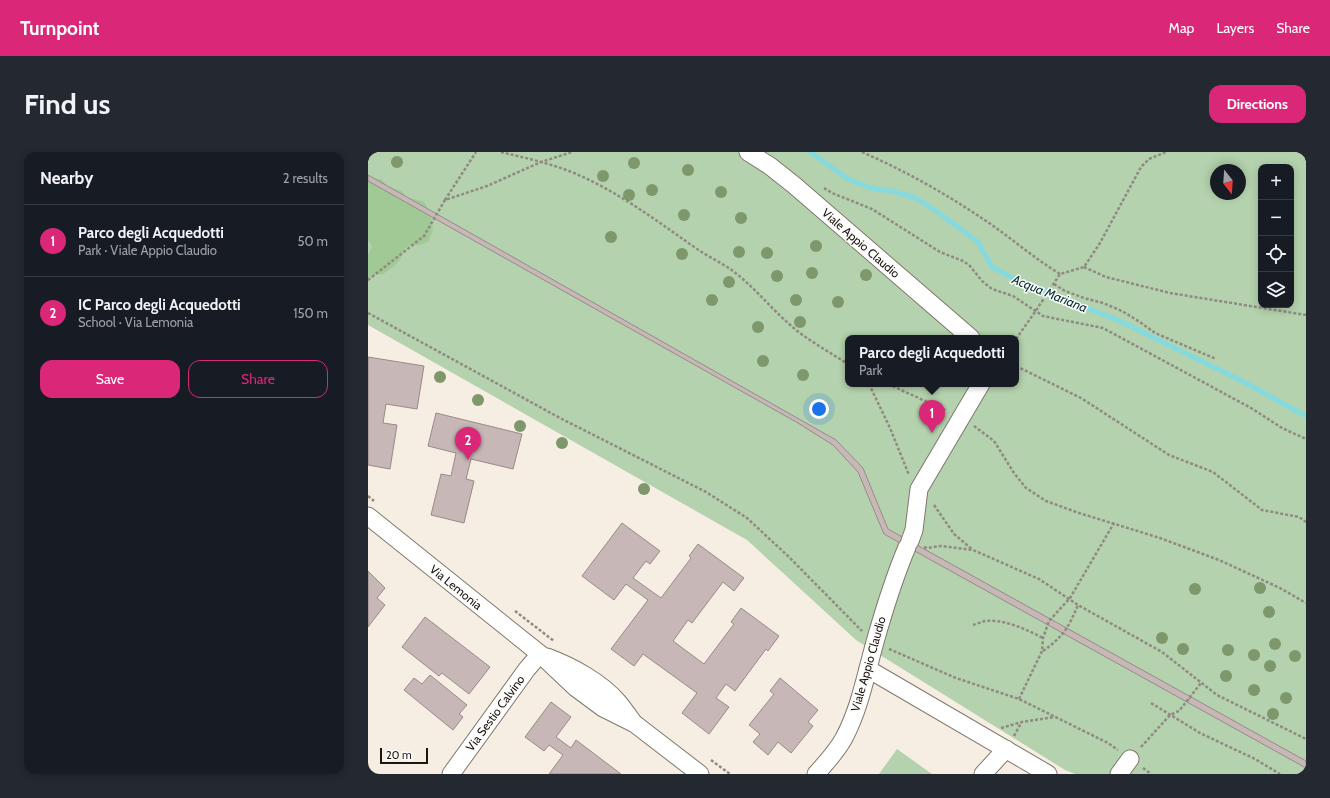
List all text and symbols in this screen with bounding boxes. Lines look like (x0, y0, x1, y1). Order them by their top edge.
text: Turnpoint (20, 17, 99, 40)
text: Map (1169, 19, 1194, 37)
text: Layers (1216, 19, 1254, 37)
text: Share (1276, 19, 1310, 37)
button: Directions (1209, 85, 1306, 123)
text: Find us (24, 87, 110, 121)
north arrow (1210, 164, 1246, 200)
map controls (1258, 164, 1294, 308)
button: + (1258, 164, 1294, 200)
text: Nearby (40, 168, 93, 188)
text: 2 results (283, 170, 328, 186)
button: − (1258, 200, 1294, 236)
street label: Viale Appio Claudio (819, 205, 903, 281)
text: Parco degli Acquedotti (78, 224, 224, 242)
text: 1 (51, 233, 55, 249)
text: 50 m (298, 233, 328, 249)
button: locate (1258, 236, 1294, 272)
text: Park · Viale Appio Claudio (78, 242, 217, 258)
water label: Acqua Mariana (1009, 270, 1090, 315)
button: layers (1258, 272, 1294, 308)
text: IC Parco degli Acquedotti (78, 296, 241, 314)
text: 2 (50, 305, 56, 321)
text: 150 m (293, 305, 328, 321)
text: School · Via Lemonia (78, 314, 193, 330)
popup (845, 335, 1019, 387)
text: Parco degli Acquedotti (859, 344, 1005, 362)
button: Save (40, 360, 180, 398)
button: Share (188, 360, 328, 398)
text: Park (859, 362, 882, 378)
your location (809, 399, 829, 419)
pin: 1 (919, 400, 945, 433)
pin: 2 (455, 427, 481, 460)
street label: Via Lemonia (427, 561, 485, 613)
street label: Viale Appio Claudio (847, 614, 889, 713)
street label: Via Sestio Calvino (462, 672, 528, 754)
scale bar (380, 746, 428, 765)
text: 20 m (386, 748, 412, 762)

